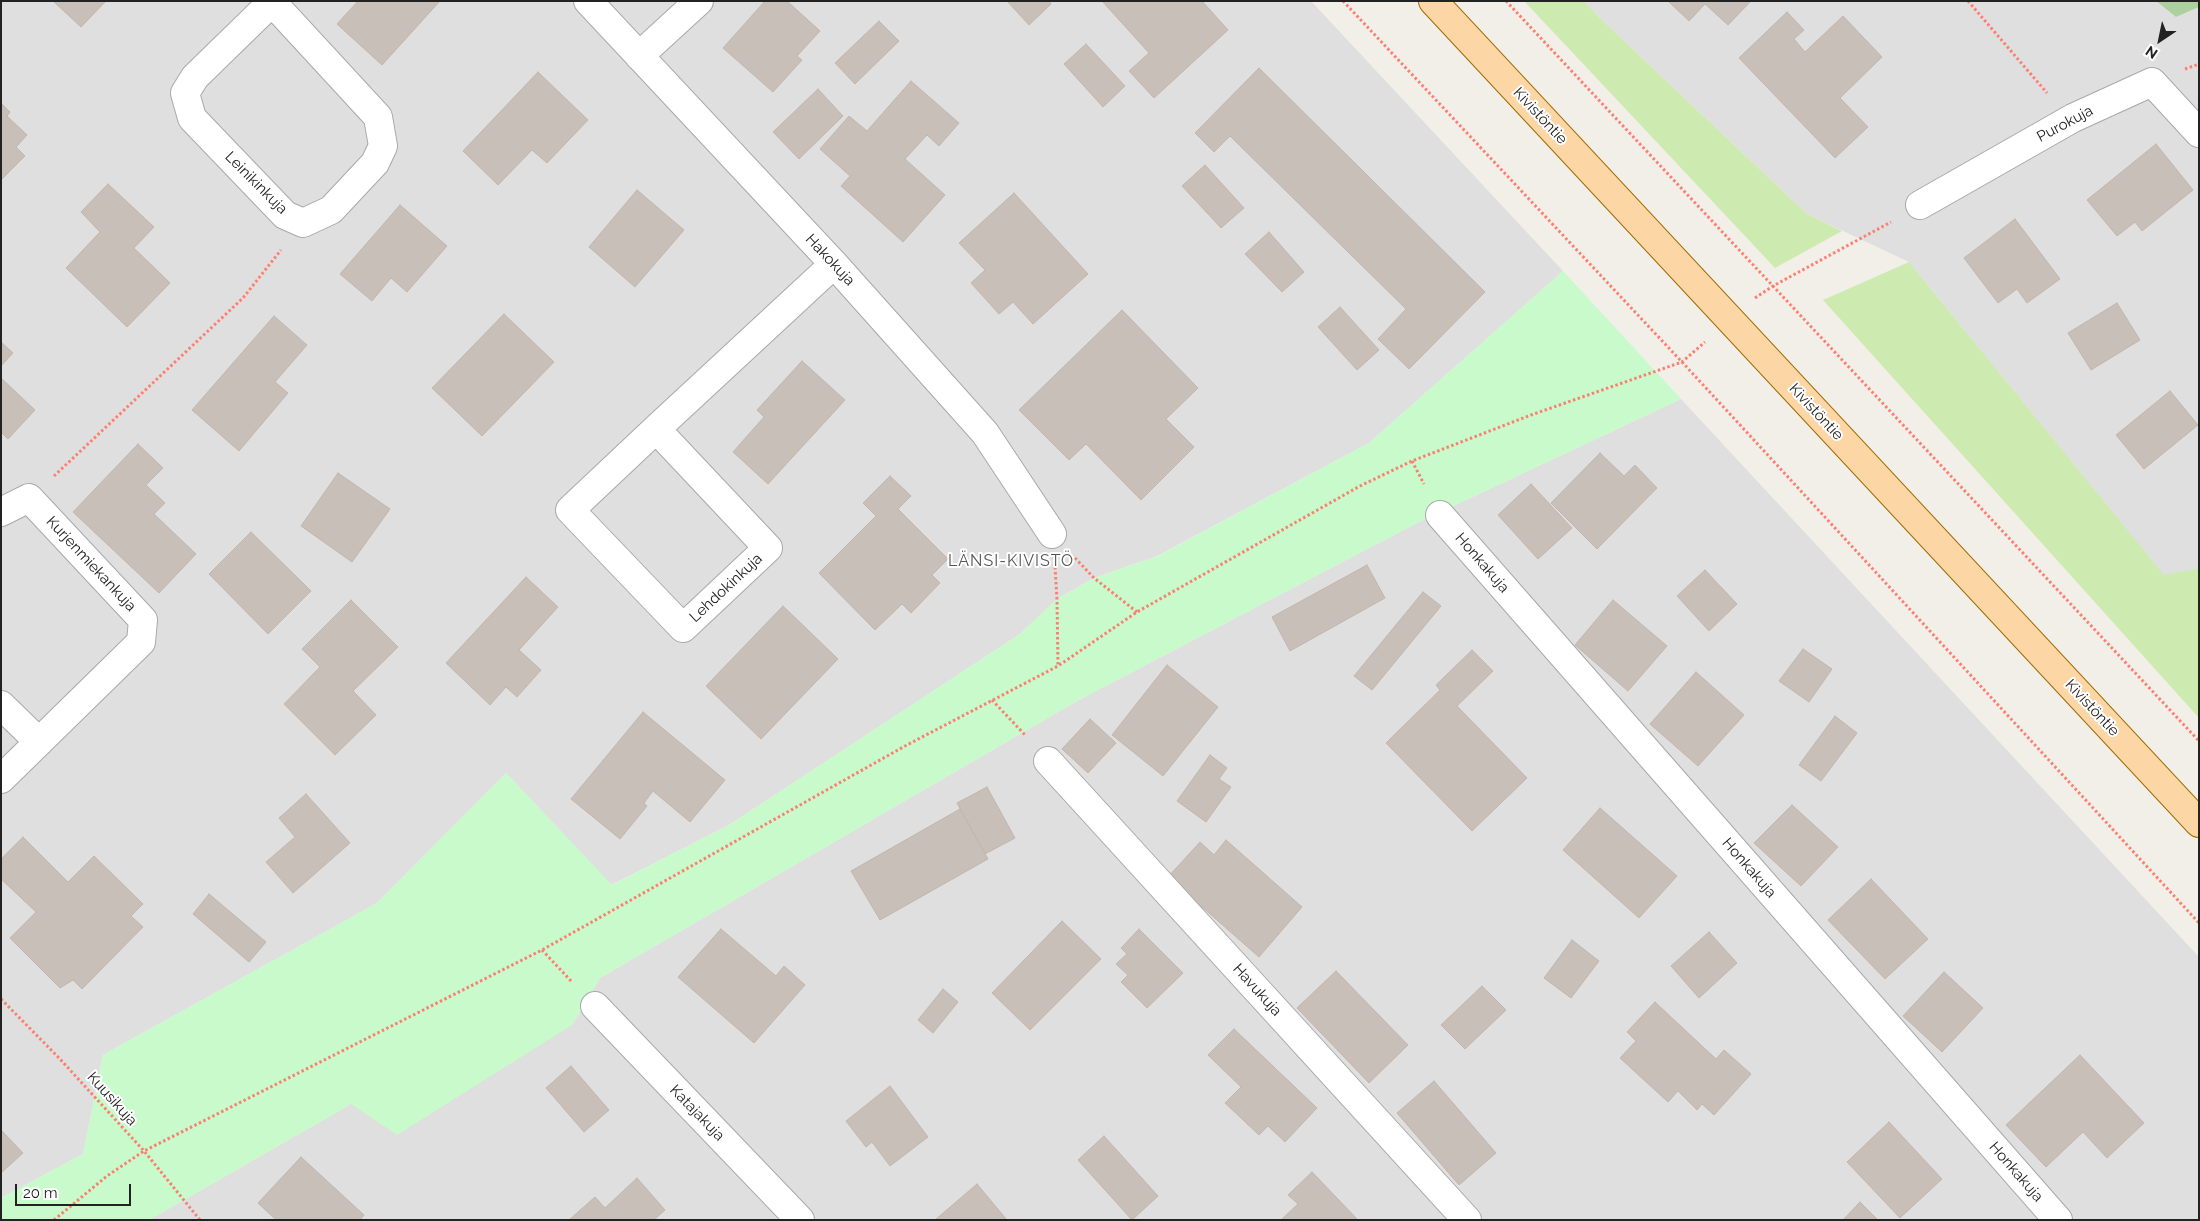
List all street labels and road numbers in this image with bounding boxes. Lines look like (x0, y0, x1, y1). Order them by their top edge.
street label: Kivistöntie (1509, 84, 1571, 148)
street label: Purokuja (2034, 102, 2096, 146)
street label: Leinikinkuja (221, 148, 291, 218)
street label: Hakokuja (802, 230, 858, 290)
street label: Kivistöntie (1785, 380, 1847, 444)
street label: Kurjenmiekankuja (42, 513, 140, 615)
street label: Honkakuja (1451, 530, 1513, 596)
street label: Lehdokinkuja (686, 550, 766, 626)
street label: Kivistöntie (2061, 676, 2123, 740)
street label: Honkakuja (1718, 835, 1780, 901)
street label: Havukuja (1229, 960, 1285, 1020)
street label: Kuusikuja (83, 1068, 141, 1130)
street label: Katajakuja (666, 1081, 728, 1145)
street label: Honkakuja (1985, 1139, 2047, 1205)

